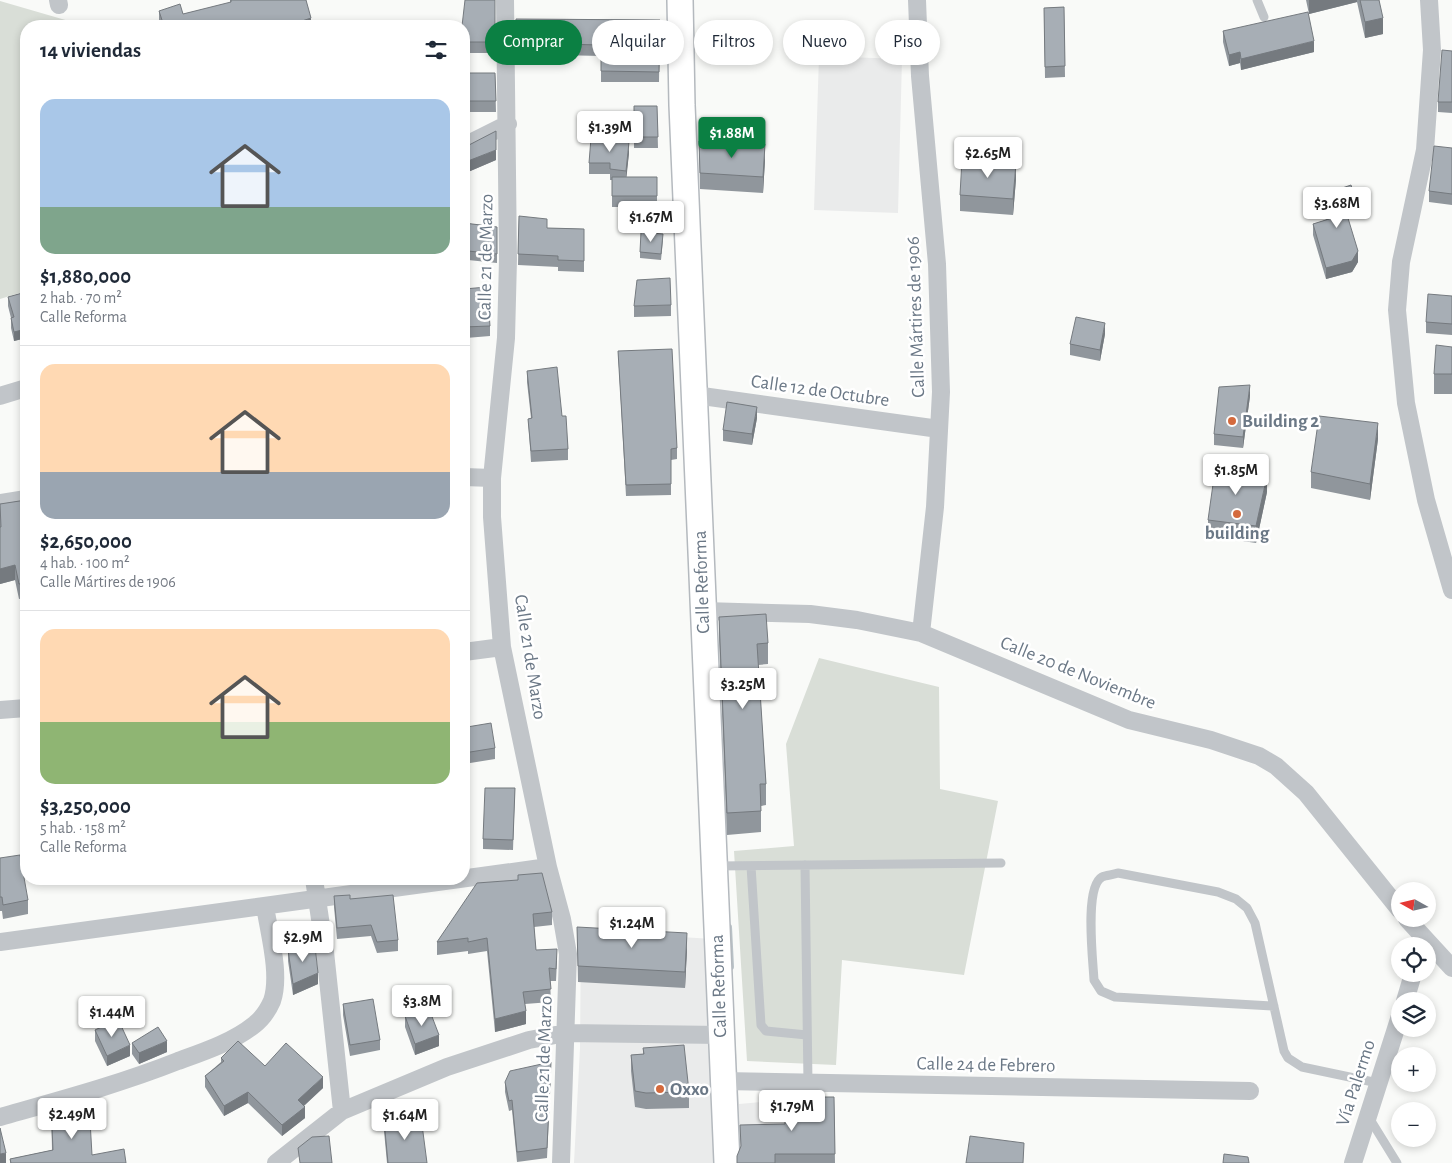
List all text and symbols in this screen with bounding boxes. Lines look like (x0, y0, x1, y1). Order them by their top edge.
chip: Comprar (485, 20, 582, 65)
chip: Alquilar (592, 20, 684, 65)
chip: Filtros (694, 20, 773, 65)
chip: Nuevo (783, 20, 865, 65)
chip: Piso (875, 20, 940, 65)
icon: filters (422, 36, 450, 64)
text: 14 viviendas (40, 40, 141, 61)
pin: $1.39M (569, 110, 651, 153)
pin: $1.88M (691, 116, 773, 159)
text: $1.39M (588, 119, 632, 135)
text: $1.88M (709, 125, 755, 141)
icon: home (200, 131, 290, 221)
pin: $2.65M (947, 136, 1029, 179)
text: $2.65M (965, 145, 1011, 161)
pin: $3.68M (1296, 186, 1378, 229)
street label: Calle 21 de Marzo (475, 194, 497, 320)
text: $3.68M (1314, 195, 1360, 211)
pin: $1.67M (610, 200, 692, 243)
text: $1.67M (629, 209, 673, 225)
street label: Calle Mártires de 1906 (904, 236, 928, 398)
text: $1,880,000 (40, 266, 131, 287)
text: 2 hab. · 70 m² (40, 290, 122, 306)
text: Calle Reforma (40, 309, 127, 325)
street label: Calle 12 de Octubre (750, 372, 890, 410)
icon: home (200, 397, 290, 487)
place label: Building 2 (1242, 412, 1319, 431)
marker: Building 2 (1226, 415, 1238, 427)
pin: $1.85M (1195, 454, 1277, 496)
text: $1.85M (1214, 462, 1258, 478)
marker: building (1231, 508, 1243, 520)
place label: building (1205, 524, 1270, 543)
street label: Calle Reforma (691, 530, 713, 634)
text: $2,650,000 (40, 531, 132, 552)
text: 4 hab. · 100 m² (40, 555, 130, 571)
text: Calle Mártires de 1906 (40, 574, 176, 590)
street label: Calle 21 de Marzo (511, 593, 549, 721)
street label: Calle 20 de Noviembre (997, 633, 1159, 713)
icon: home (200, 662, 290, 752)
pin: $3.25M (702, 668, 784, 710)
text: $3.25M (721, 676, 765, 692)
text: $3,250,000 (40, 796, 131, 817)
text: 5 hab. · 158 m² (40, 820, 126, 836)
text: Calle Reforma (40, 839, 127, 855)
north arrow (1391, 882, 1436, 928)
map controls (1391, 882, 1436, 1147)
pin: $1.24M (591, 906, 673, 949)
text: $1.24M (610, 915, 654, 931)
pin: $2.9M (268, 920, 338, 963)
text: $2.9M (284, 929, 322, 945)
street label: Calle Reforma (708, 934, 730, 1038)
button: locate (1391, 937, 1436, 982)
pin: $3.8M (387, 984, 457, 1027)
button: layers (1391, 992, 1436, 1037)
text: $3.8M (403, 993, 441, 1009)
street label: Calle 21 de Marzo (532, 995, 556, 1123)
pin: $1.44M (71, 996, 153, 1038)
text: $1.44M (89, 1004, 135, 1020)
street label: Vía Palermo (1333, 1037, 1379, 1129)
button: + (1391, 1047, 1436, 1092)
street label: Calle 24 de Febrero (916, 1054, 1056, 1076)
place label: Oxxo (670, 1080, 709, 1099)
marker: Oxxo (654, 1083, 666, 1095)
pin: $1.79M (751, 1090, 833, 1132)
pin: $2.49M (31, 1098, 113, 1140)
pin: $1.64M (364, 1098, 446, 1141)
text: $1.79M (770, 1098, 814, 1114)
button: − (1391, 1102, 1436, 1147)
text: $2.49M (49, 1106, 95, 1122)
text: $1.64M (382, 1107, 428, 1123)

